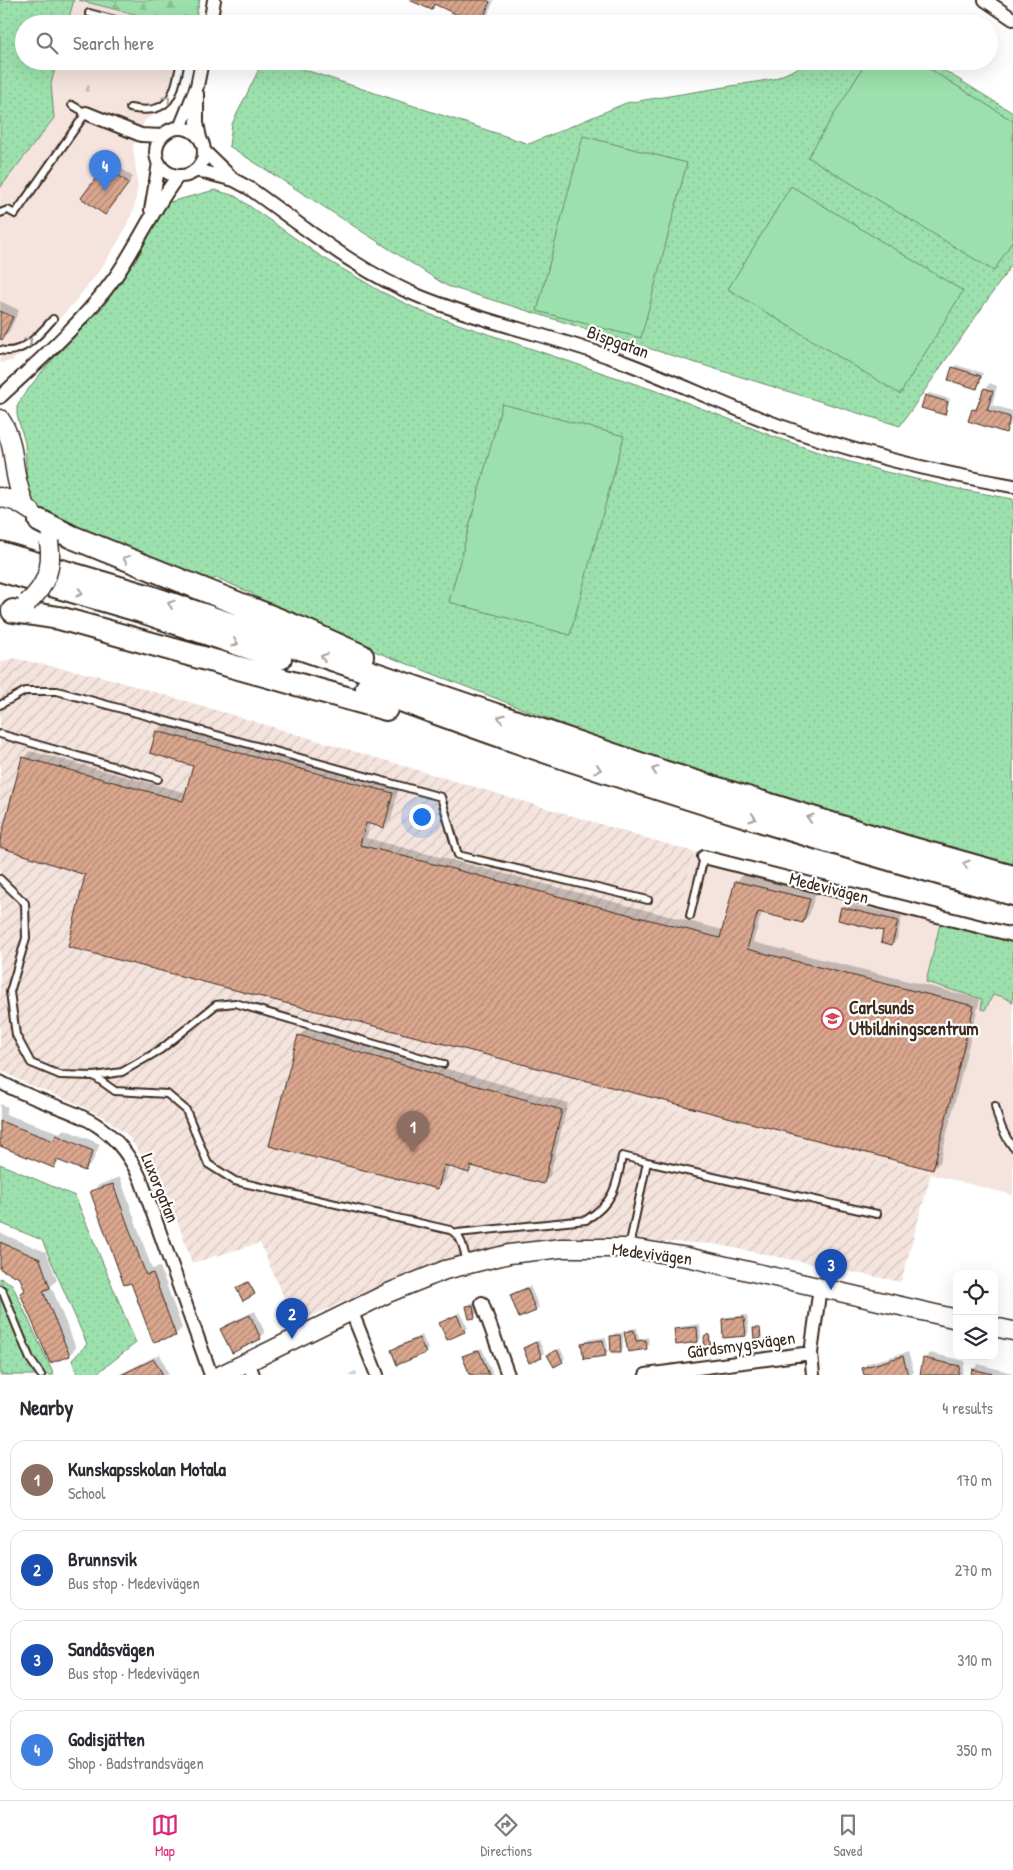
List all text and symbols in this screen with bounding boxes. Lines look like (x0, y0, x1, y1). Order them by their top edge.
search box (15, 15, 998, 70)
icon: search (33, 29, 61, 57)
text: Search here (73, 30, 154, 56)
one-way arrow (161, 96, 170, 105)
pin: 4 (89, 150, 121, 191)
street label: Bispgatan (584, 319, 653, 364)
one-way arrow (24, 338, 33, 347)
one-way arrow (123, 555, 131, 565)
one-way arrow (76, 588, 84, 598)
one-way arrow (167, 600, 175, 610)
one-way arrow (230, 637, 239, 647)
one-way arrow (321, 653, 329, 663)
one-way arrow (497, 714, 506, 724)
one-way arrow (593, 763, 601, 773)
one-way arrow (651, 765, 660, 775)
your location (409, 804, 435, 830)
one-way arrow (748, 812, 756, 822)
one-way arrow (807, 814, 815, 824)
one-way arrow (963, 859, 971, 869)
street label: Medevivägen (787, 866, 871, 909)
place label: Carlsunds Utbildningscentrum (849, 995, 978, 1042)
school or university icon: Carlsunds Utbildningscentrum (821, 1006, 845, 1030)
pin: 1 (397, 1111, 429, 1152)
street label: Luxorgatan (135, 1149, 186, 1226)
street label: Medevivägen (610, 1236, 694, 1271)
pin: 3 (815, 1249, 847, 1290)
map controls (953, 1270, 998, 1360)
button: locate (953, 1270, 998, 1315)
pin: 2 (276, 1298, 308, 1339)
button: layers (953, 1315, 998, 1360)
street label: Gärdsmygsvägen (685, 1325, 797, 1364)
text: Nearby (20, 1393, 73, 1422)
text: 4 results (942, 1397, 993, 1419)
text: Kunskapsskolan Motala (68, 1456, 226, 1482)
text: 1 (34, 1469, 40, 1491)
text: 170 m (957, 1469, 992, 1491)
text: School (68, 1482, 105, 1504)
text: Brunnsvik (68, 1546, 137, 1572)
text: 2 (33, 1559, 41, 1581)
text: 270 m (955, 1559, 992, 1581)
text: Bus stop · Medevivägen (68, 1572, 200, 1594)
text: Sandåsvägen (68, 1636, 155, 1662)
text: 3 (33, 1649, 41, 1671)
text: 310 m (957, 1649, 992, 1671)
text: Bus stop · Medevivägen (68, 1662, 200, 1684)
text: Godisjätten (68, 1726, 145, 1752)
text: 4 (34, 1739, 40, 1761)
text: 350 m (956, 1739, 992, 1761)
text: Shop · Badstrandsvägen (68, 1752, 204, 1774)
tab: Map (151, 1811, 179, 1860)
tab: Directions (480, 1811, 532, 1860)
tab: Saved (834, 1811, 862, 1860)

